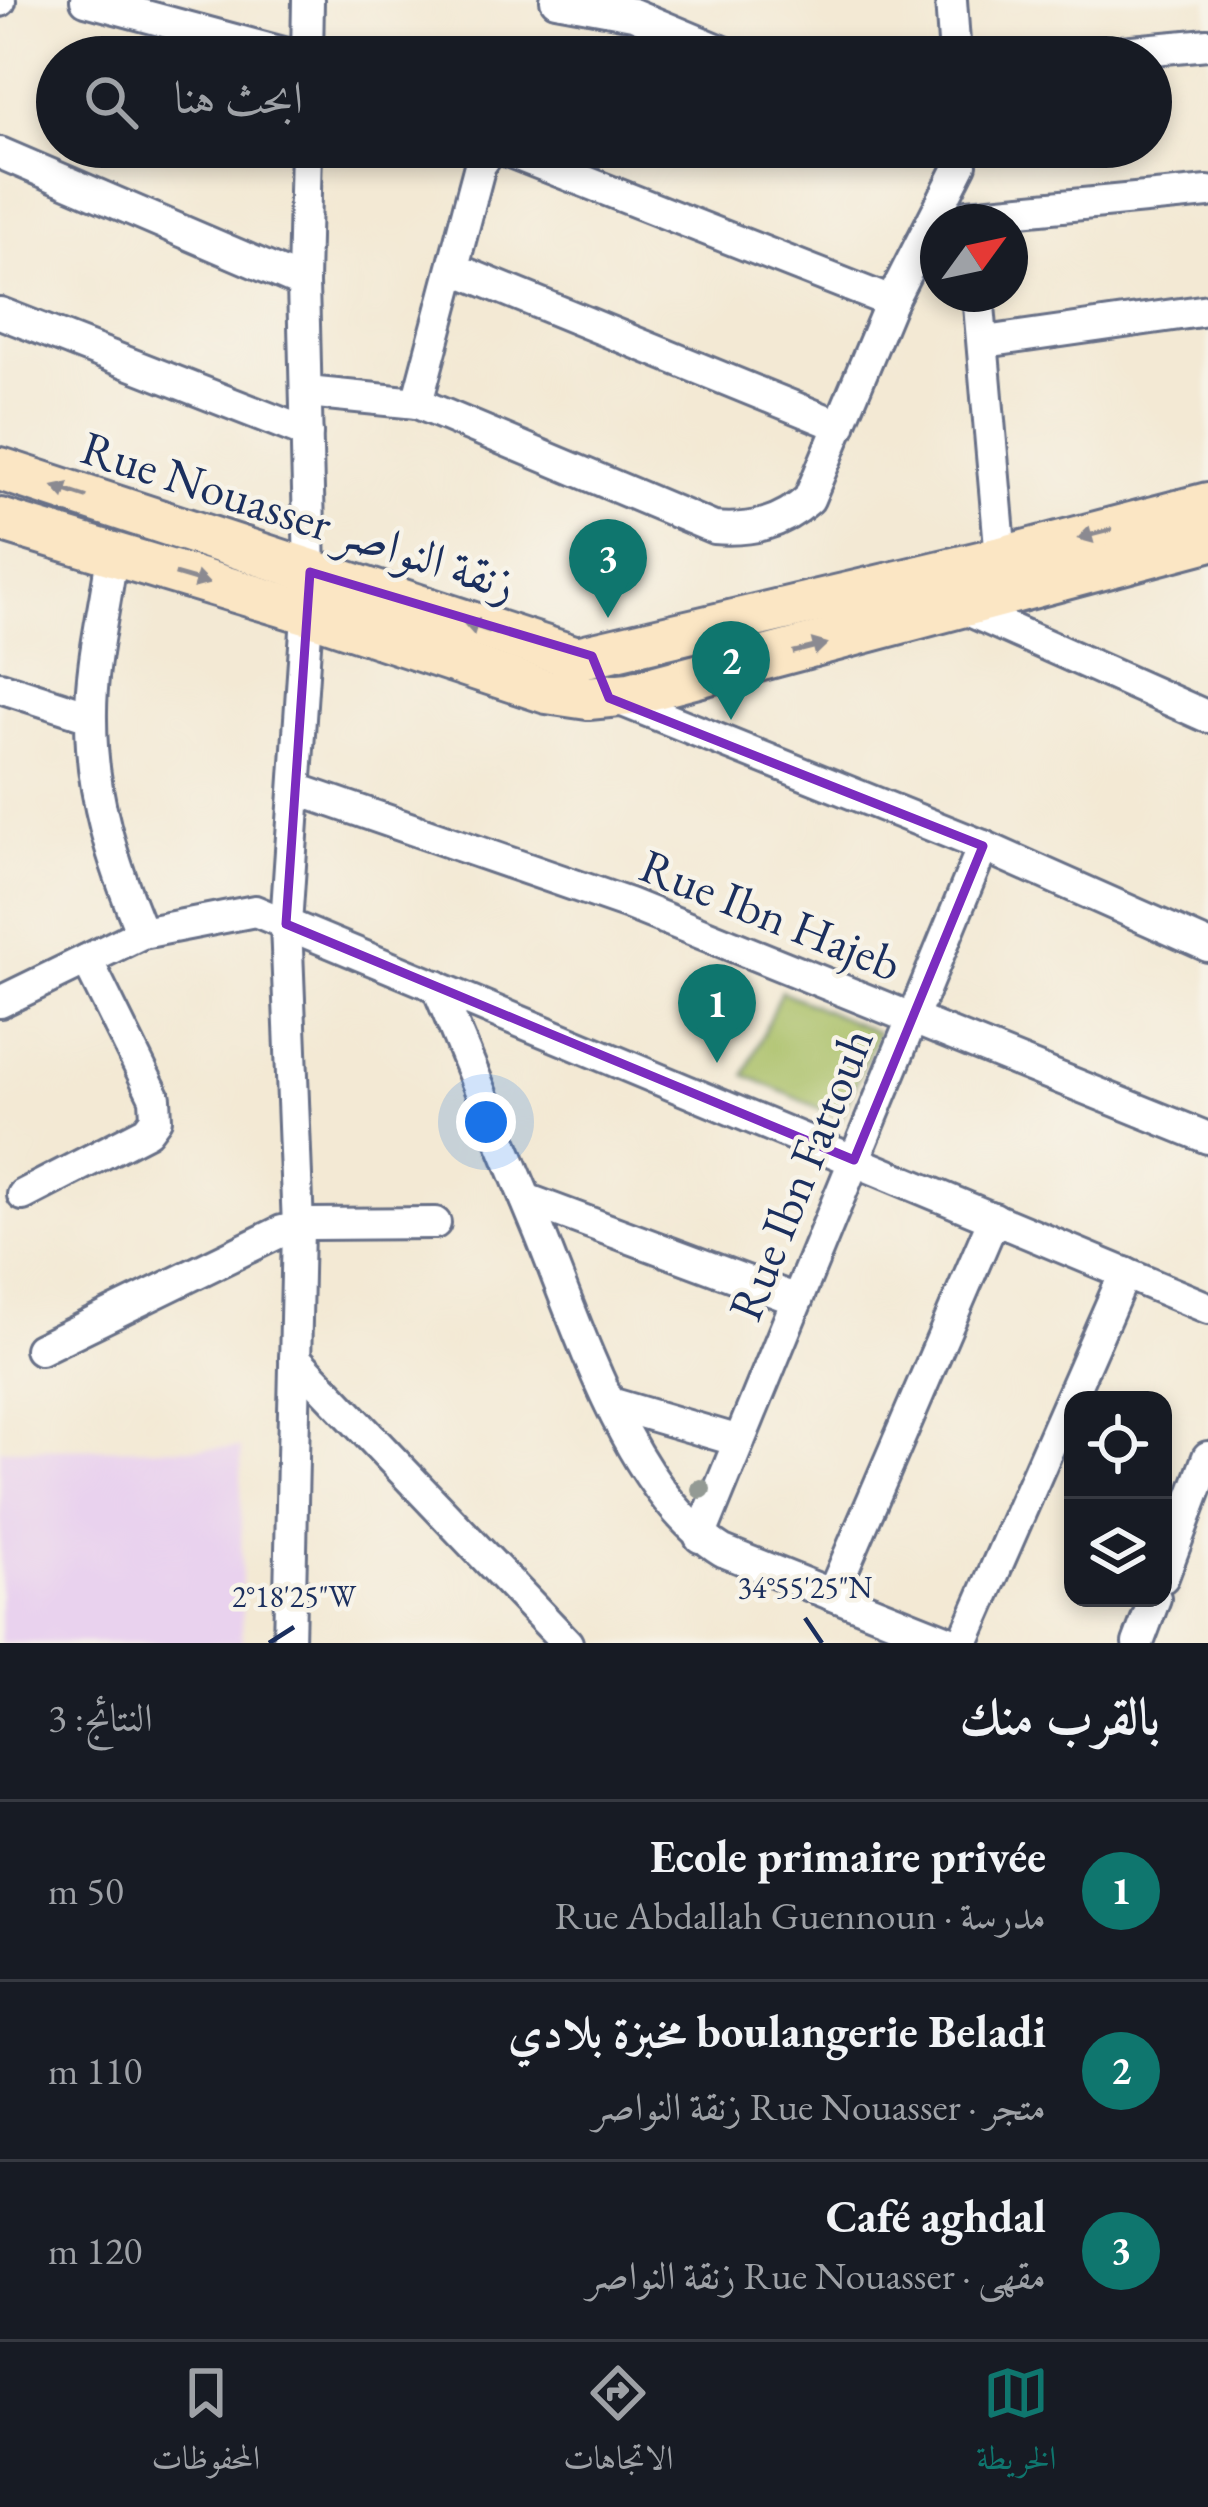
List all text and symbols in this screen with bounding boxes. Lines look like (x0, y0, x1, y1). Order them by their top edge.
search box (36, 36, 1172, 168)
text: ابحث هنا (174, 68, 303, 126)
icon: search (78, 69, 144, 135)
north arrow (920, 204, 1028, 312)
street label: Rue Nouasser زنقة النواصر (74, 415, 524, 615)
one-way arrow (51, 482, 88, 501)
pin: 3 (569, 519, 647, 618)
one-way arrow (1076, 525, 1113, 544)
one-way arrow (174, 570, 211, 589)
one-way arrow (461, 618, 498, 637)
pin: 2 (692, 621, 770, 720)
one-way arrow (791, 637, 828, 656)
street label: Rue Ibn Hajeb (632, 834, 910, 994)
pin: 1 (678, 964, 756, 1063)
street label: Rue Ibn Fattouh (713, 1019, 887, 1329)
your location (456, 1092, 516, 1152)
map controls (1064, 1391, 1172, 1607)
button: locate (1064, 1391, 1172, 1499)
button: layers (1064, 1499, 1172, 1607)
text: 34°55'25"N (738, 1568, 873, 1607)
text: 2°18'25"W (232, 1577, 357, 1616)
text: بالقرب منك (959, 1683, 1160, 1749)
text: النتائج: 3 (48, 1692, 153, 1743)
text: Ecole primaire privée (650, 1827, 1046, 1885)
text: 50 m (48, 1865, 124, 1916)
text: 1 (1111, 1865, 1131, 1916)
text: مدرسة · Rue Abdallah Guennoun (555, 1890, 1046, 1941)
text: boulangerie Beladi مخبزة بلادي (508, 2002, 1046, 2060)
text: 110 m (48, 2045, 142, 2096)
text: 2 (1111, 2045, 1131, 2096)
text: متجر · Rue Nouasser زنقة النواصر (592, 2081, 1046, 2132)
text: Café aghdal (826, 2187, 1046, 2245)
text: 120 m (48, 2225, 142, 2276)
text: 3 (1111, 2225, 1131, 2276)
text: مقهى · Rue Nouasser زنقة النواصر (586, 2250, 1046, 2301)
tab: المحفوظات (151, 2360, 260, 2490)
tab: الاتجاهات (563, 2360, 673, 2490)
tab: الخريطة (976, 2360, 1057, 2490)

